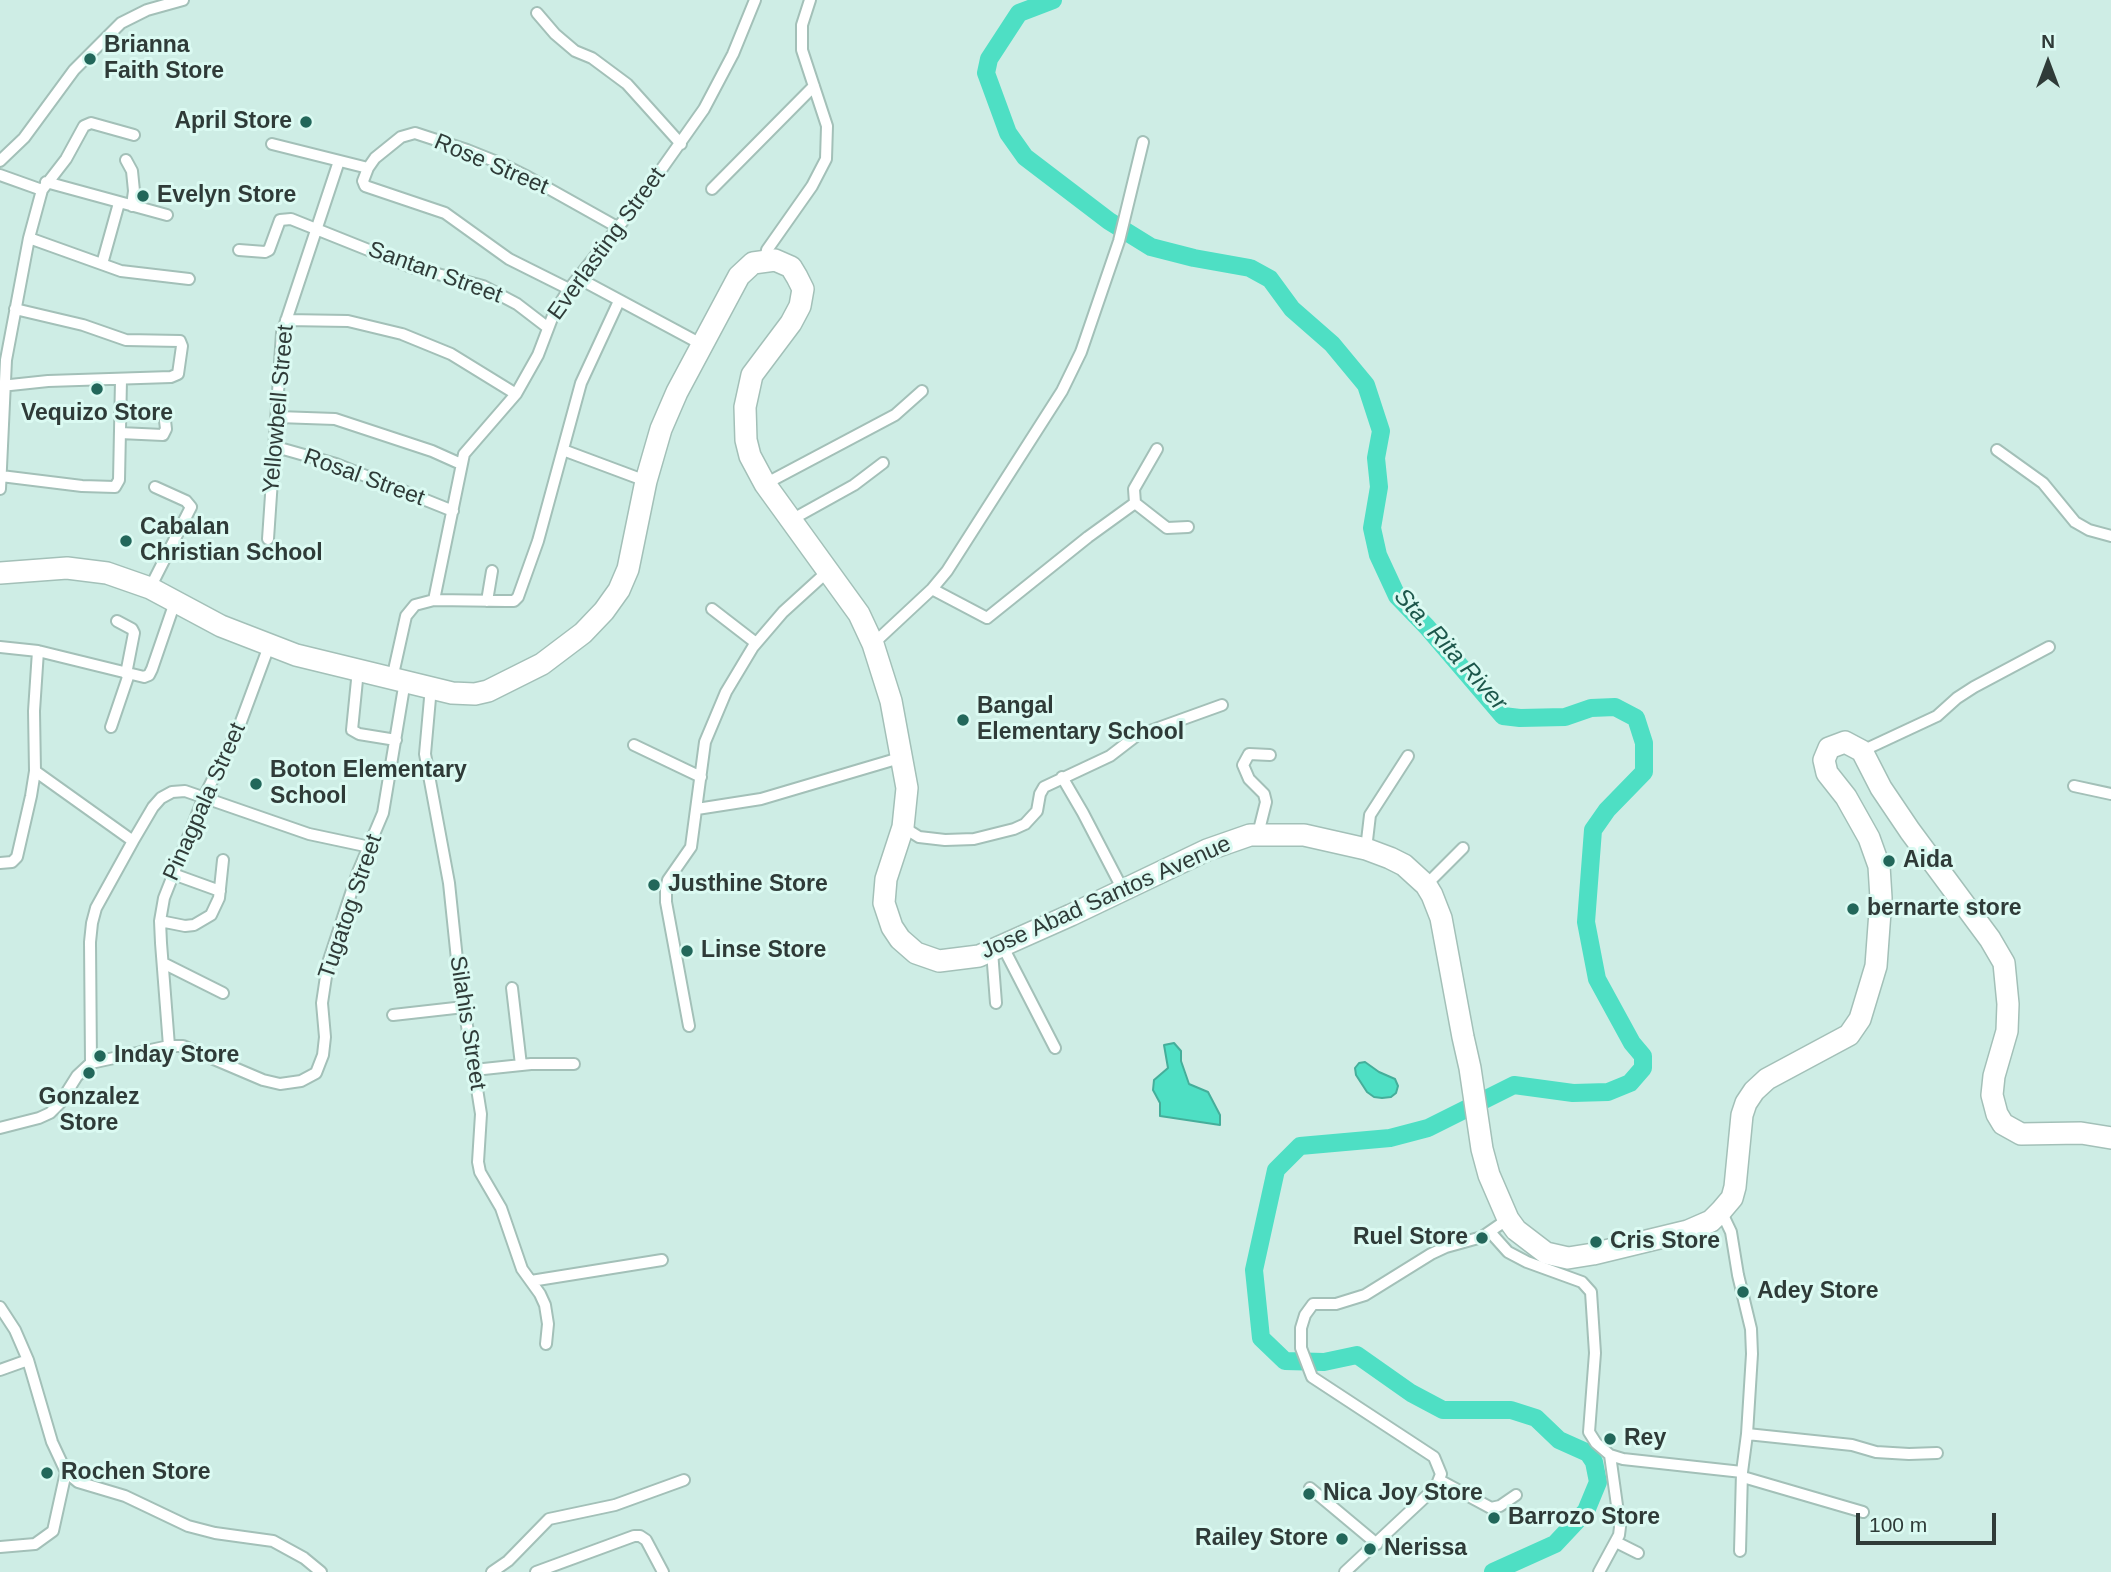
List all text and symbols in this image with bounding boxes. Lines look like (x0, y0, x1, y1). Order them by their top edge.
north arrow (2013, 28, 2083, 98)
text: N (2041, 31, 2055, 52)
place label: Brianna Faith Store (104, 32, 224, 86)
marker: Brianna Faith Store (82, 51, 98, 67)
place label: April Store (174, 108, 292, 136)
marker: April Store (298, 114, 314, 130)
street label: Rose Street (430, 129, 552, 201)
street label: Everlasting Street (542, 162, 672, 326)
place label: Evelyn Store (157, 182, 296, 210)
marker: Evelyn Store (135, 188, 151, 204)
street label: Santan Street (364, 236, 506, 310)
street label: Yellowbell Street (258, 324, 300, 494)
marker: Vequizo Store (89, 381, 105, 397)
place label: Vequizo Store (21, 400, 173, 428)
street label: Rosal Street (300, 443, 428, 513)
place label: Cabalan Christian School (140, 514, 323, 568)
marker: Cabalan Christian School (118, 533, 134, 549)
water label: Sta. Rita River (1388, 583, 1512, 717)
place label: Bangal Elementary School (977, 693, 1184, 747)
marker: Bangal Elementary School (955, 712, 971, 728)
street label: Pinagpala Street (158, 719, 252, 885)
place label: Boton Elementary School (270, 757, 467, 811)
marker: Boton Elementary School (248, 776, 264, 792)
street label: Jose Abad Santos Avenue (977, 830, 1235, 966)
street label: Tugatog Street (313, 831, 389, 983)
place label: Aida (1903, 847, 1953, 875)
marker: Aida (1881, 853, 1897, 869)
place label: Justhine Store (668, 871, 828, 899)
marker: Justhine Store (646, 877, 662, 893)
place label: bernarte store (1867, 895, 2022, 923)
marker: bernarte store (1845, 901, 1861, 917)
place label: Linse Store (701, 937, 826, 965)
marker: Linse Store (679, 943, 695, 959)
street label: Silahis Street (443, 954, 491, 1092)
place label: Inday Store (114, 1042, 239, 1070)
marker: Inday Store (92, 1048, 108, 1064)
marker: Gonzalez Store (81, 1065, 97, 1081)
place label: Gonzalez Store (39, 1084, 139, 1138)
place label: Ruel Store (1353, 1224, 1468, 1252)
place label: Cris Store (1610, 1228, 1720, 1256)
marker: Ruel Store (1474, 1230, 1490, 1246)
marker: Cris Store (1588, 1234, 1604, 1250)
place label: Adey Store (1757, 1278, 1878, 1306)
marker: Adey Store (1735, 1284, 1751, 1300)
place label: Rey (1624, 1425, 1666, 1453)
marker: Rey (1602, 1431, 1618, 1447)
place label: Rochen Store (61, 1459, 211, 1487)
marker: Rochen Store (39, 1465, 55, 1481)
place label: Nica Joy Store (1323, 1480, 1483, 1508)
marker: Nica Joy Store (1301, 1486, 1317, 1502)
scale bar (1859, 1498, 1999, 1542)
place label: Barrozo Store (1508, 1504, 1660, 1532)
marker: Barrozo Store (1486, 1510, 1502, 1526)
text: 100 m (1869, 1513, 1927, 1536)
place label: Railey Store (1195, 1525, 1328, 1553)
marker: Railey Store (1334, 1531, 1350, 1547)
place label: Nerissa (1384, 1535, 1467, 1563)
marker: Nerissa (1362, 1541, 1378, 1557)

